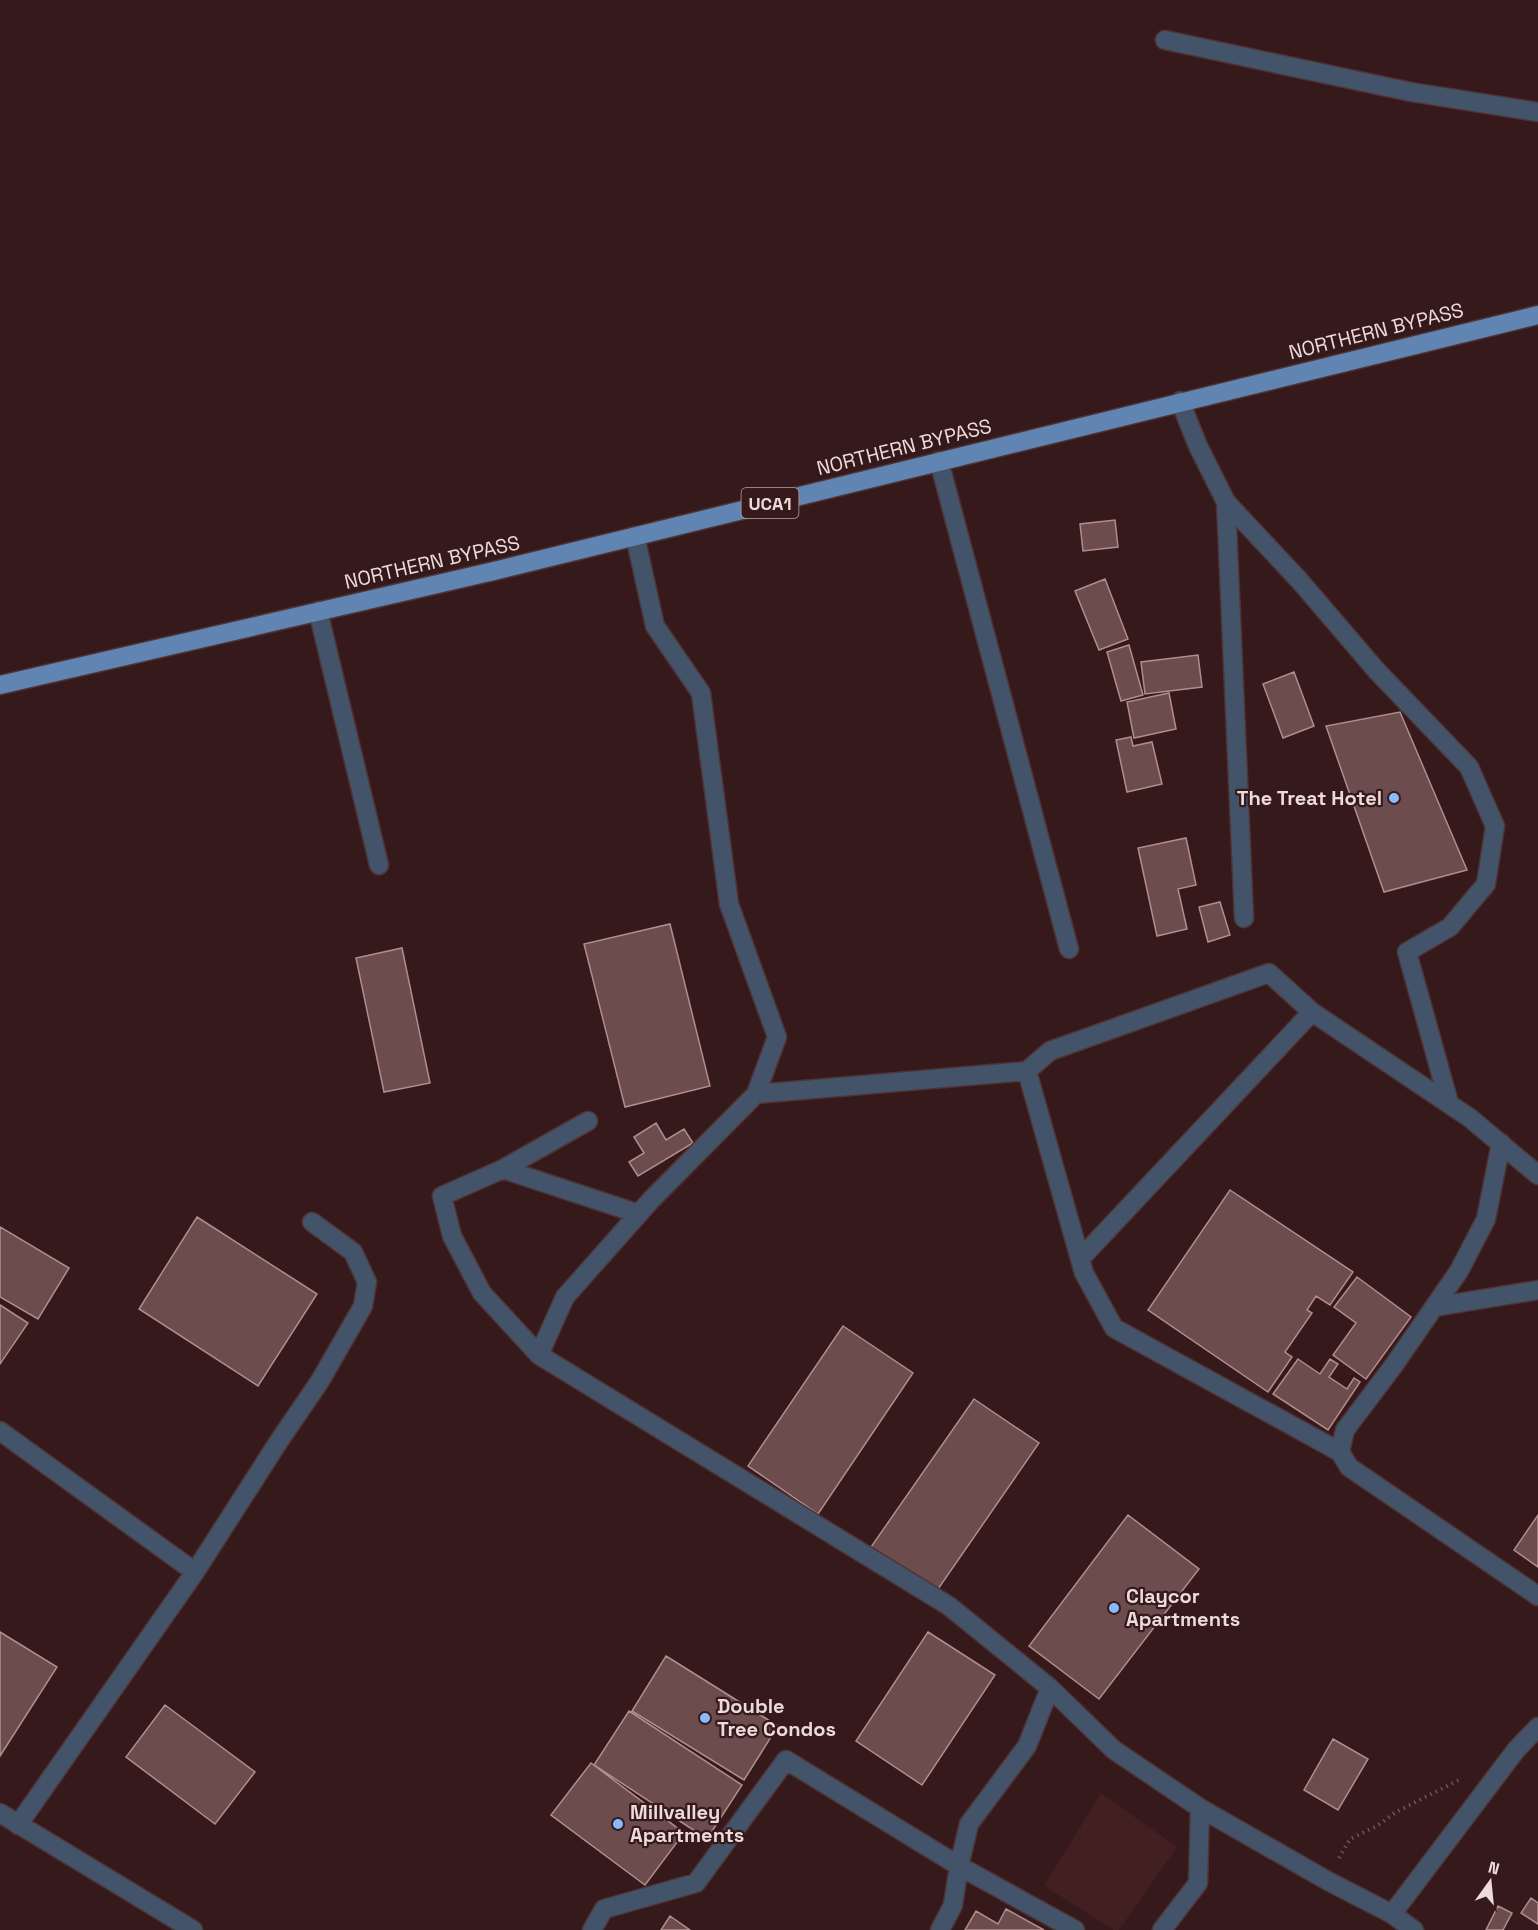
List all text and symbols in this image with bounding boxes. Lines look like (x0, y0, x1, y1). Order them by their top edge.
street label: NORTHERN BYPASS (1286, 297, 1466, 365)
street label: NORTHERN BYPASS (814, 413, 994, 481)
road number: UCA1 (742, 488, 798, 518)
street label: NORTHERN BYPASS (342, 529, 522, 595)
place label: The Treat Hotel (1237, 785, 1382, 811)
marker: The Treat Hotel (1387, 791, 1401, 805)
place label: Claycor Apartments (1126, 1583, 1240, 1632)
marker: Claycor Apartments (1107, 1601, 1121, 1615)
place label: Double Tree Condos (717, 1693, 836, 1742)
marker: Double Tree Condos (698, 1711, 712, 1725)
place label: Millvalley Apartments (630, 1799, 744, 1848)
marker: Millvalley Apartments (611, 1817, 625, 1831)
north arrow (1460, 1852, 1520, 1912)
text: N (1486, 1856, 1502, 1880)

